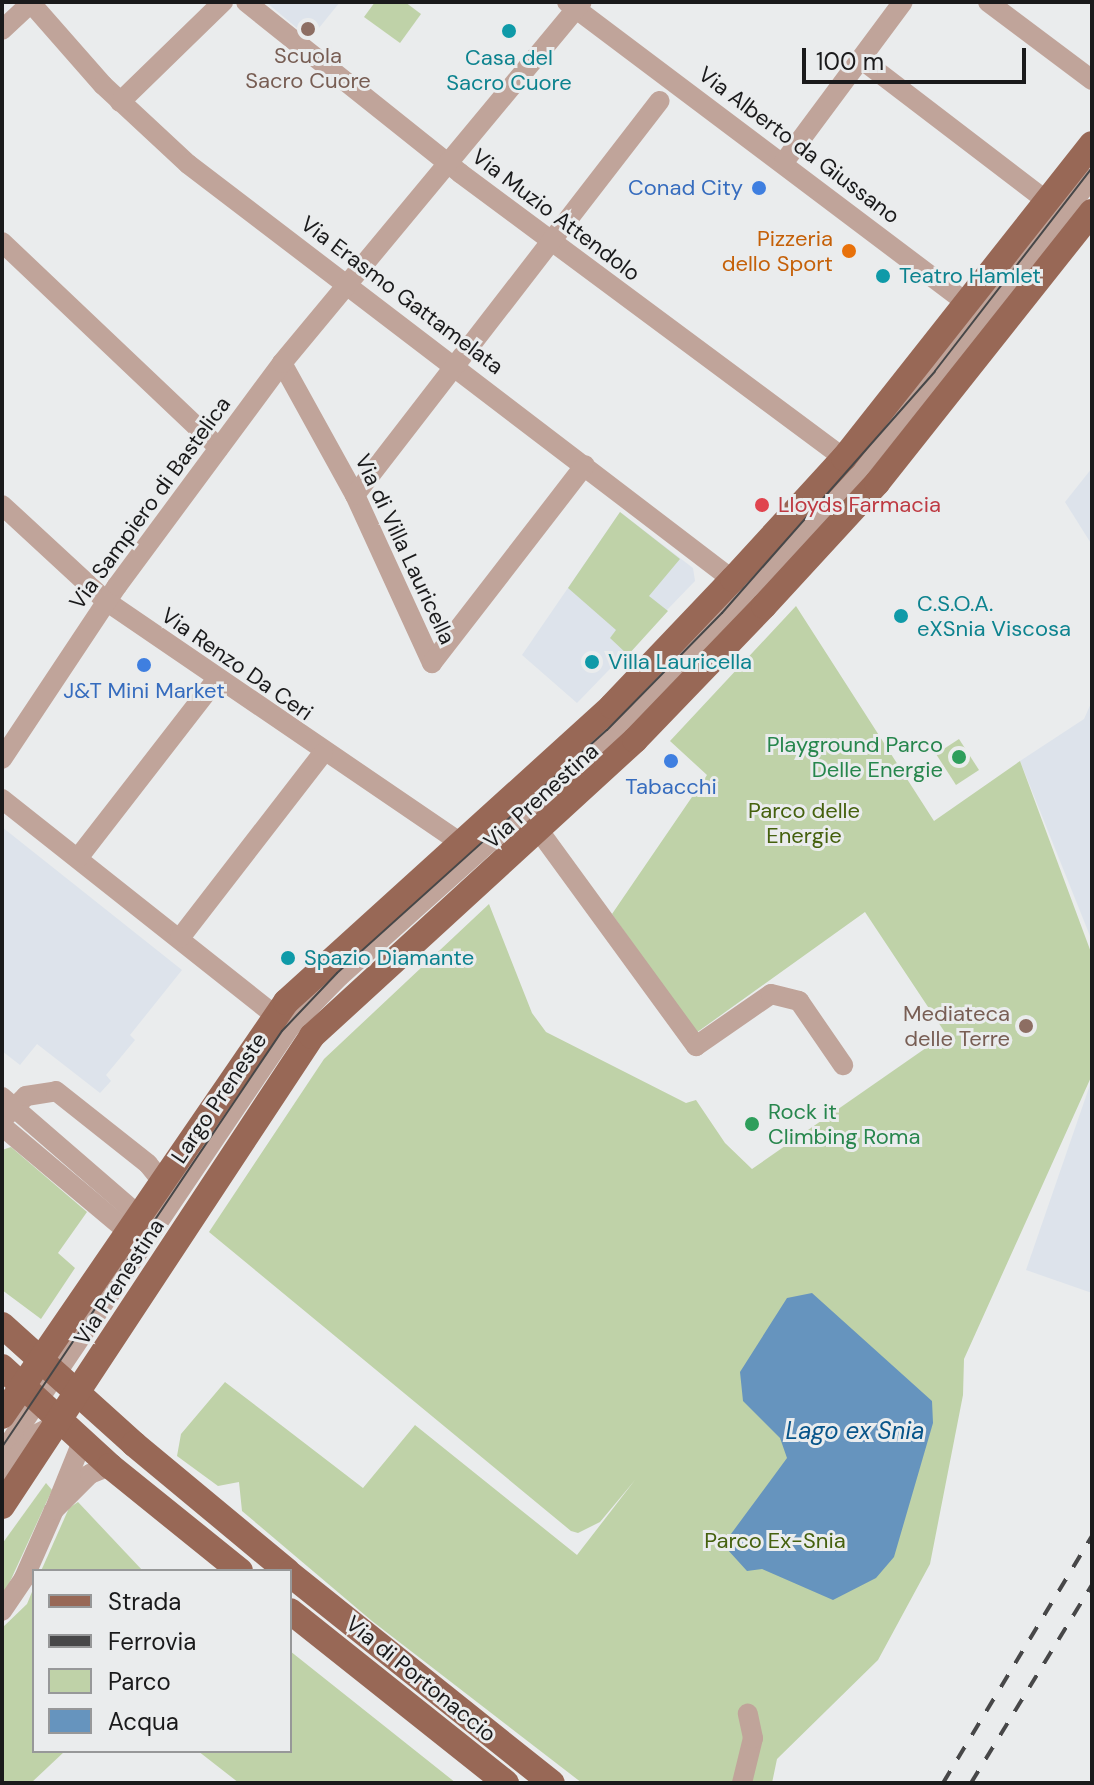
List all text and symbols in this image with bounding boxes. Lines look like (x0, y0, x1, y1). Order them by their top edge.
marker: Scuola Sacro Cuore (299, 20, 317, 38)
marker: Casa del Sacro Cuore (500, 22, 518, 40)
scale bar (806, 32, 1030, 82)
place label: Scuola Sacro Cuore (245, 42, 371, 94)
place label: Casa del Sacro Cuore (446, 44, 572, 96)
text: 100 m (816, 46, 884, 77)
street label: Via Alberto da Giussano (693, 61, 905, 229)
street label: Via Muzio Attendolo (467, 143, 645, 287)
place label: Conad City (628, 175, 743, 201)
marker: Conad City (750, 179, 768, 197)
street label: Via Erasmo Gattamelata (296, 210, 508, 380)
place label: Pizzeria dello Sport (722, 225, 833, 276)
marker: Pizzeria dello Sport (840, 242, 858, 260)
place label: Teatro Hamlet (899, 263, 1041, 289)
marker: Teatro Hamlet (874, 267, 892, 285)
street label: Via Sampiero di Bastelica (64, 391, 236, 615)
street label: Via di Villa Lauricella (349, 450, 461, 648)
place label: Lloyds Farmacia (778, 492, 941, 518)
marker: Lloyds Farmacia (753, 496, 771, 514)
place label: C.S.O.A. eXSnia Viscosa (917, 590, 1071, 642)
street label: Via Renzo Da Ceri (156, 602, 318, 726)
marker: C.S.O.A. eXSnia Viscosa (892, 607, 910, 625)
place label: Villa Lauricella (608, 649, 752, 675)
marker: Villa Lauricella (583, 653, 601, 671)
marker: J&T Mini Market (135, 656, 153, 674)
place label: J&T Mini Market (63, 678, 225, 704)
place label: Playground Parco Delle Energie (767, 731, 943, 782)
street label: Via Prenestina (478, 738, 604, 854)
marker: Playground Parco Delle Energie (950, 748, 968, 766)
marker: Tabacchi (662, 752, 680, 770)
place label: Tabacchi (625, 774, 717, 800)
park label: Parco delle Energie (748, 797, 860, 848)
place label: Spazio Diamante (304, 945, 474, 971)
marker: Spazio Diamante (279, 949, 297, 967)
place label: Mediateca delle Terre (903, 1000, 1010, 1052)
marker: Mediateca delle Terre (1017, 1017, 1035, 1035)
street label: Largo Preneste (166, 1028, 272, 1168)
place label: Rock it Climbing Roma (768, 1098, 920, 1150)
marker: Rock it Climbing Roma (743, 1115, 761, 1133)
street label: Via Prenestina (68, 1214, 170, 1350)
water label: Lago ex Snia (786, 1417, 924, 1445)
park label: Parco Ex-Snia (704, 1528, 846, 1554)
legend (32, 1569, 292, 1753)
text: Strada (108, 1586, 181, 1617)
street label: Via di Portonaccio (341, 1610, 501, 1748)
text: Ferrovia (108, 1626, 196, 1657)
text: Parco (108, 1666, 171, 1697)
text: Acqua (108, 1706, 179, 1737)

